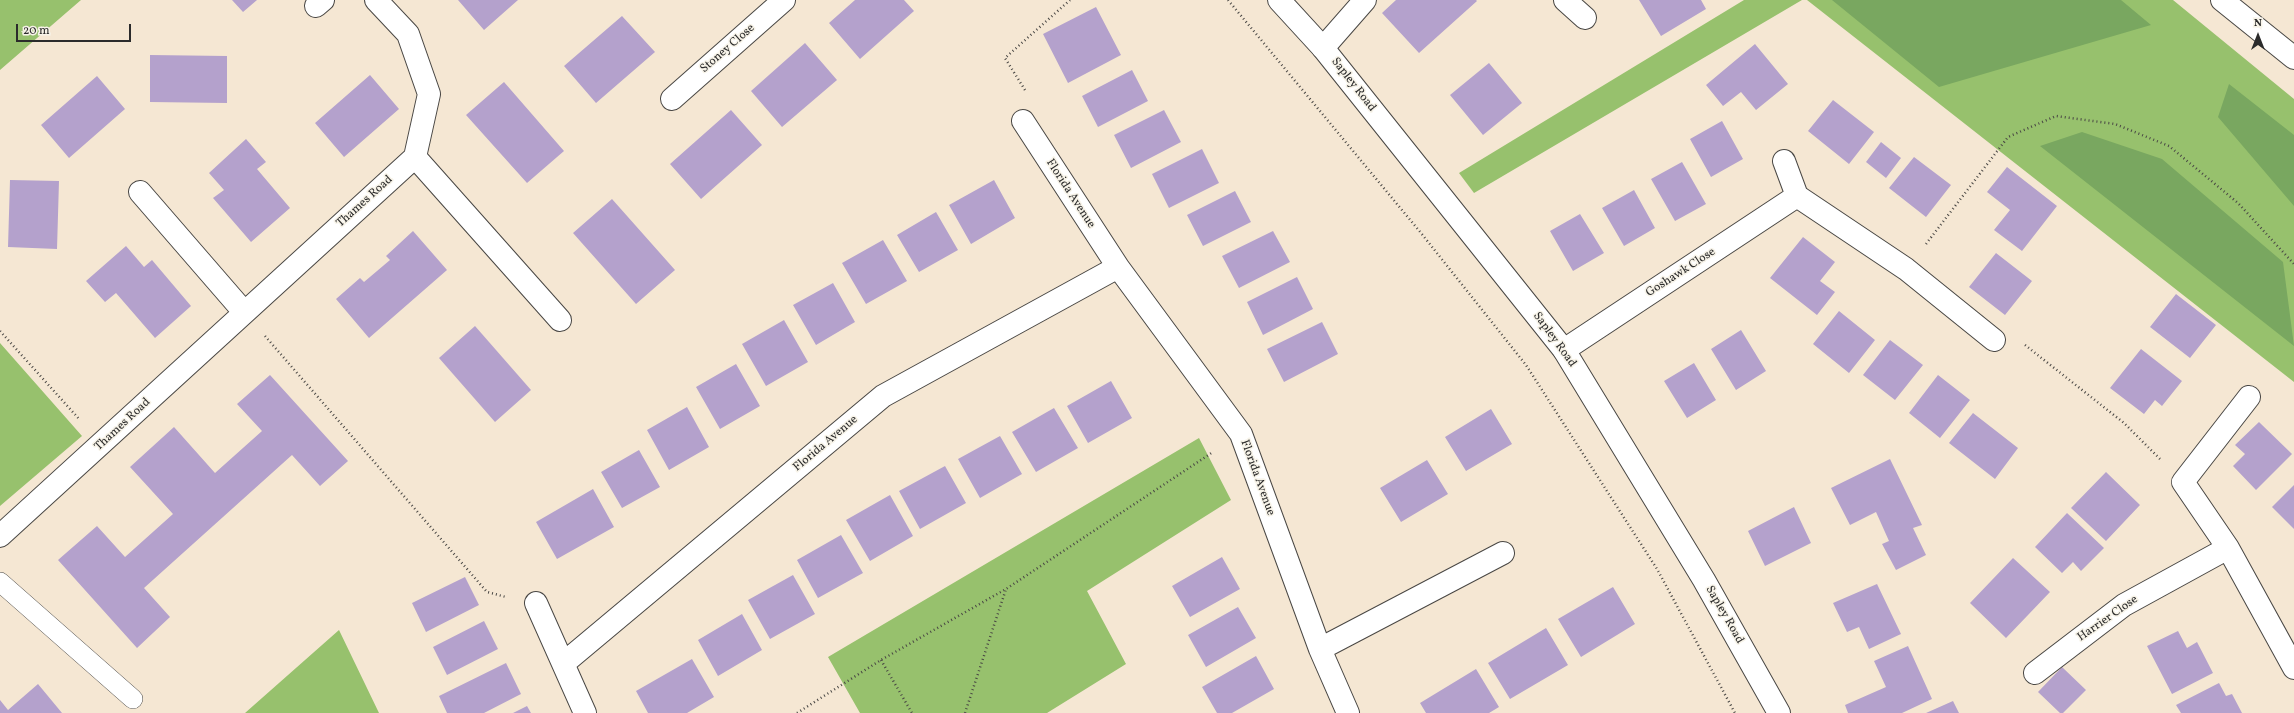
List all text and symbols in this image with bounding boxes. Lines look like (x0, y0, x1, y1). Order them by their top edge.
scale bar (18, 16, 133, 42)
north arrow (2238, 16, 2278, 56)
text: N (2254, 16, 2262, 31)
street label: Stoney Close (698, 21, 758, 77)
text: 20 m (23, 23, 50, 39)
street label: Sapley Road (1327, 55, 1379, 115)
street label: Florida Avenue (1042, 157, 1098, 231)
street label: Thames Road (334, 173, 396, 231)
street label: Goshawk Close (1644, 245, 1718, 301)
street label: Sapley Road (1529, 310, 1579, 370)
street label: Thames Road (92, 396, 154, 454)
street label: Florida Avenue (791, 413, 861, 475)
street label: Florida Avenue (1237, 438, 1277, 518)
street label: Sapley Road (1702, 583, 1746, 647)
street label: Harrier Close (2075, 593, 2141, 645)

